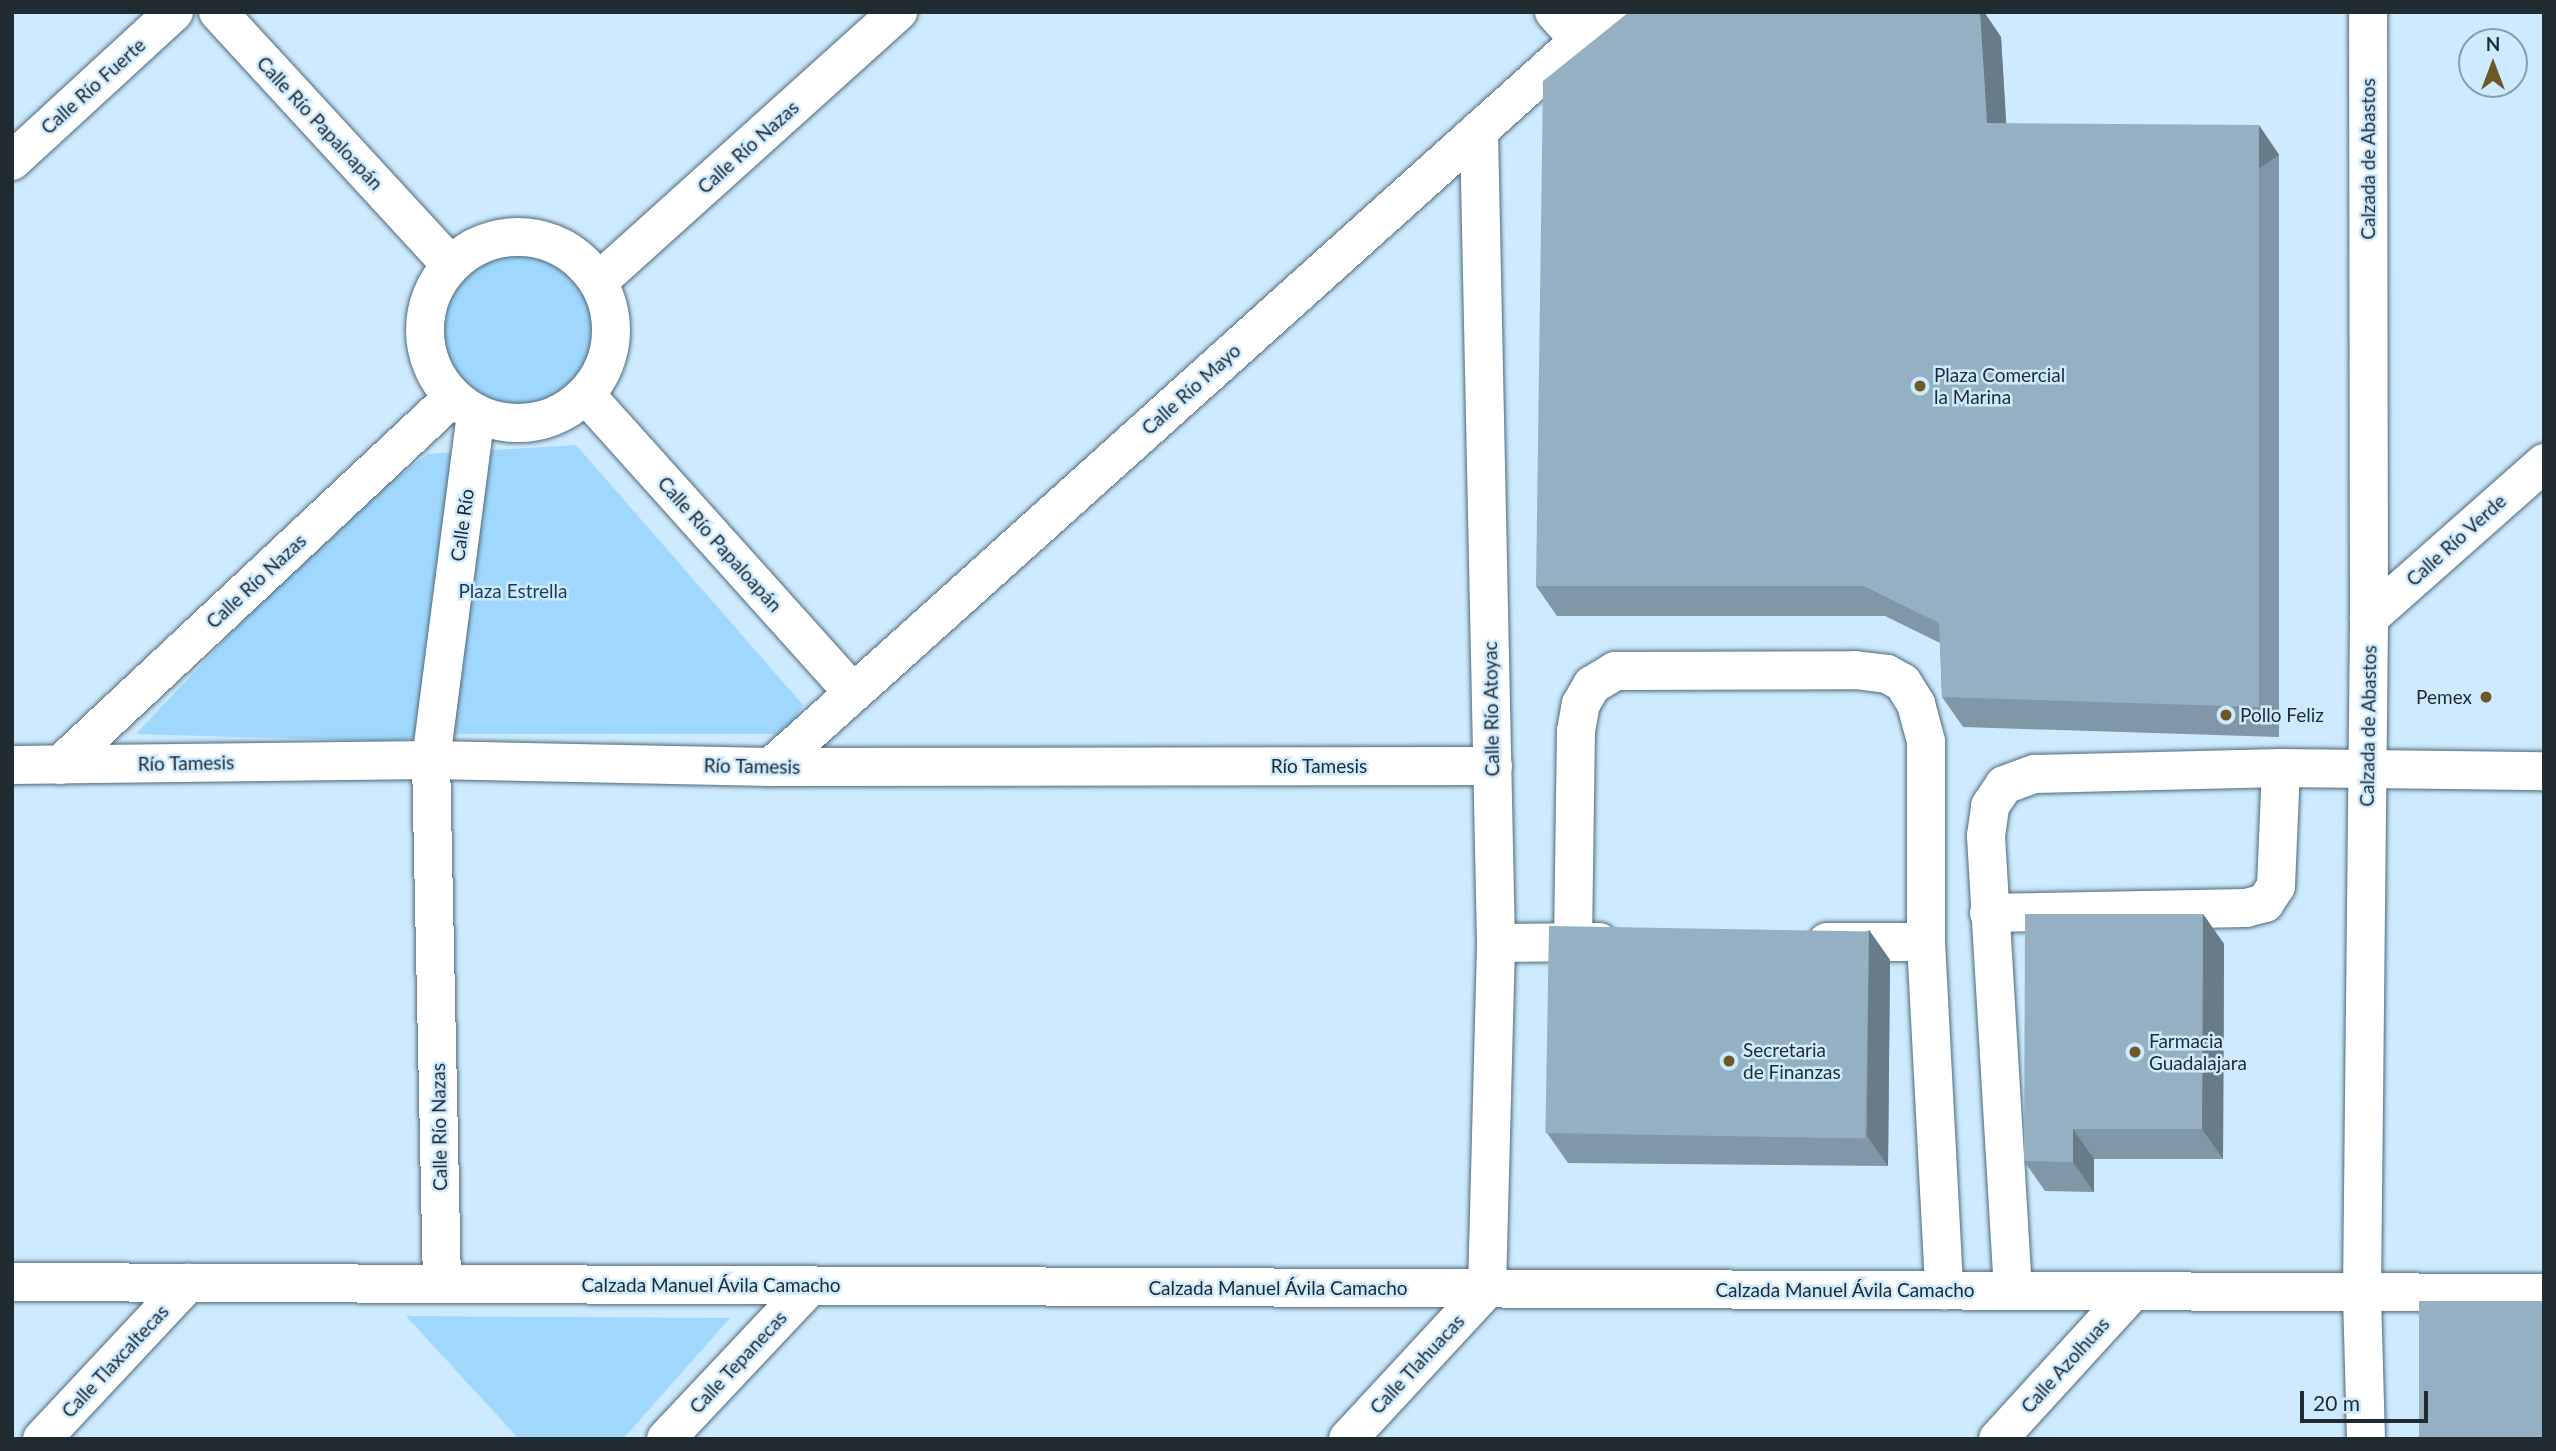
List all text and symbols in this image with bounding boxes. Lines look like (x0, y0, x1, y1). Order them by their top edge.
north arrow (2458, 28, 2528, 98)
text: N (2486, 32, 2500, 55)
street label: Calle Río Fuerte (36, 33, 150, 139)
street label: Calle Río Papaloapán (252, 52, 388, 194)
street label: Calzada de Abastos (2357, 78, 2379, 240)
street label: Calle Río Nazas (693, 96, 803, 198)
street label: Calle Río Mayo (1137, 339, 1245, 439)
place label: Plaza Comercial la Marina (1934, 364, 2065, 408)
marker: Plaza Comercial la Marina (1912, 378, 1928, 394)
street label: Calle Río Papaloapán (653, 472, 787, 616)
street label: Calle Río (446, 487, 478, 563)
street label: Calle Río Verde (2401, 489, 2511, 591)
street label: Calle Río Nazas (201, 529, 311, 633)
park label: Plaza Estrella (458, 580, 568, 602)
street label: Calle Río Atoyac (1478, 641, 1504, 777)
street label: Calzada de Abastos (2355, 645, 2381, 807)
place label: Pemex (2416, 686, 2472, 708)
marker: Pemex (2478, 689, 2494, 705)
place label: Pollo Feliz (2240, 704, 2324, 726)
marker: Pollo Feliz (2218, 707, 2234, 723)
street label: Río Tamesis (137, 751, 235, 775)
street label: Río Tamesis (703, 754, 801, 778)
street label: Río Tamesis (1270, 755, 1368, 777)
place label: Farmacia Guadalajara (2149, 1030, 2247, 1074)
place label: Secretaria de Finanzas (1743, 1039, 1841, 1083)
marker: Farmacia Guadalajara (2127, 1044, 2143, 1060)
marker: Secretaria de Finanzas (1721, 1053, 1737, 1069)
street label: Calle Río Nazas (426, 1063, 452, 1191)
street label: Calzada Manuel Ávila Camacho (581, 1274, 841, 1296)
street label: Calzada Manuel Ávila Camacho (1148, 1277, 1408, 1299)
street label: Calzada Manuel Ávila Camacho (1715, 1279, 1975, 1301)
street label: Calle Tlaxcaltecas (57, 1300, 173, 1422)
street label: Calle Tepanecas (685, 1306, 791, 1418)
street label: Calle Tlahuacas (1365, 1309, 1469, 1419)
street label: Calle Azolhuas (2016, 1312, 2114, 1418)
scale bar (2304, 1378, 2432, 1422)
text: 20 m (2313, 1390, 2360, 1415)

